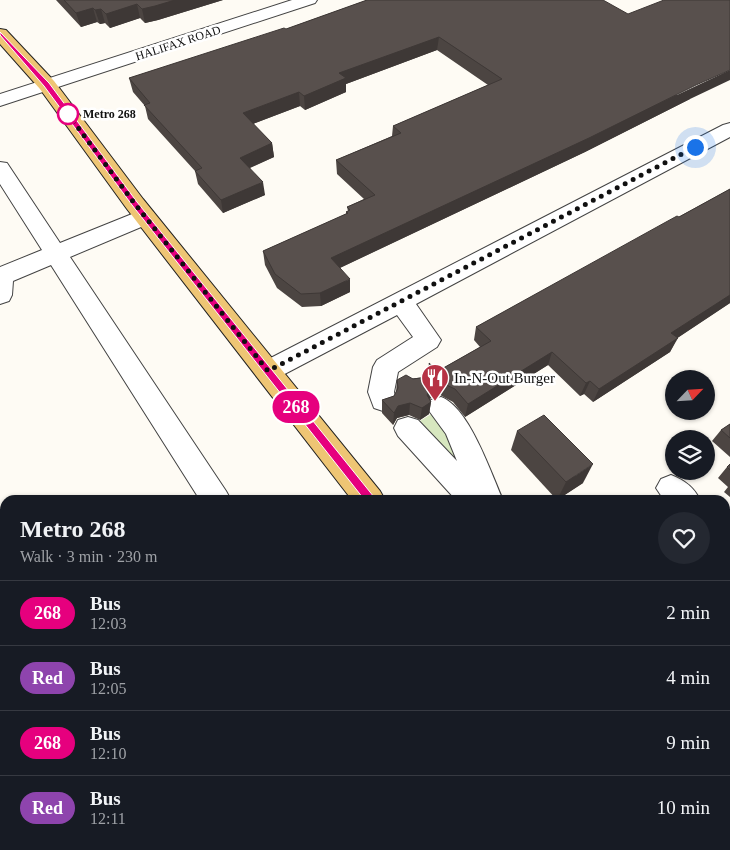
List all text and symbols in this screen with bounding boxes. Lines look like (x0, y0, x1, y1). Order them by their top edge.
street label: HALIFAX ROAD (134, 23, 223, 63)
marker: Metro 268 (57, 103, 79, 125)
place label: Metro 268 (83, 107, 136, 121)
your location (683, 135, 708, 160)
restaurant icon: In-N-Out Burger (420, 363, 450, 402)
place label: In-N-Out Burger (454, 370, 555, 386)
north arrow (665, 370, 715, 420)
map controls (665, 370, 715, 480)
line badge: 268 (267, 391, 325, 423)
text: 268 (283, 397, 310, 417)
button: layers (665, 430, 715, 480)
button: heart (658, 512, 710, 564)
text: Metro 268 (20, 516, 126, 542)
text: Walk · 3 min · 230 m (20, 548, 157, 565)
text: Bus (90, 593, 121, 614)
text: 2 min (666, 602, 710, 623)
text: 268 (34, 603, 61, 623)
text: 12:03 (90, 615, 126, 632)
text: Bus (90, 658, 121, 679)
text: 4 min (666, 667, 710, 688)
text: Red (32, 668, 63, 688)
text: 12:05 (90, 680, 126, 697)
text: Bus (90, 723, 121, 744)
text: 9 min (666, 732, 710, 753)
text: 268 (34, 733, 61, 753)
text: 12:10 (90, 745, 126, 762)
text: Bus (90, 788, 121, 809)
text: 10 min (657, 797, 710, 818)
text: Red (32, 798, 63, 818)
text: 12:11 (90, 810, 126, 827)

